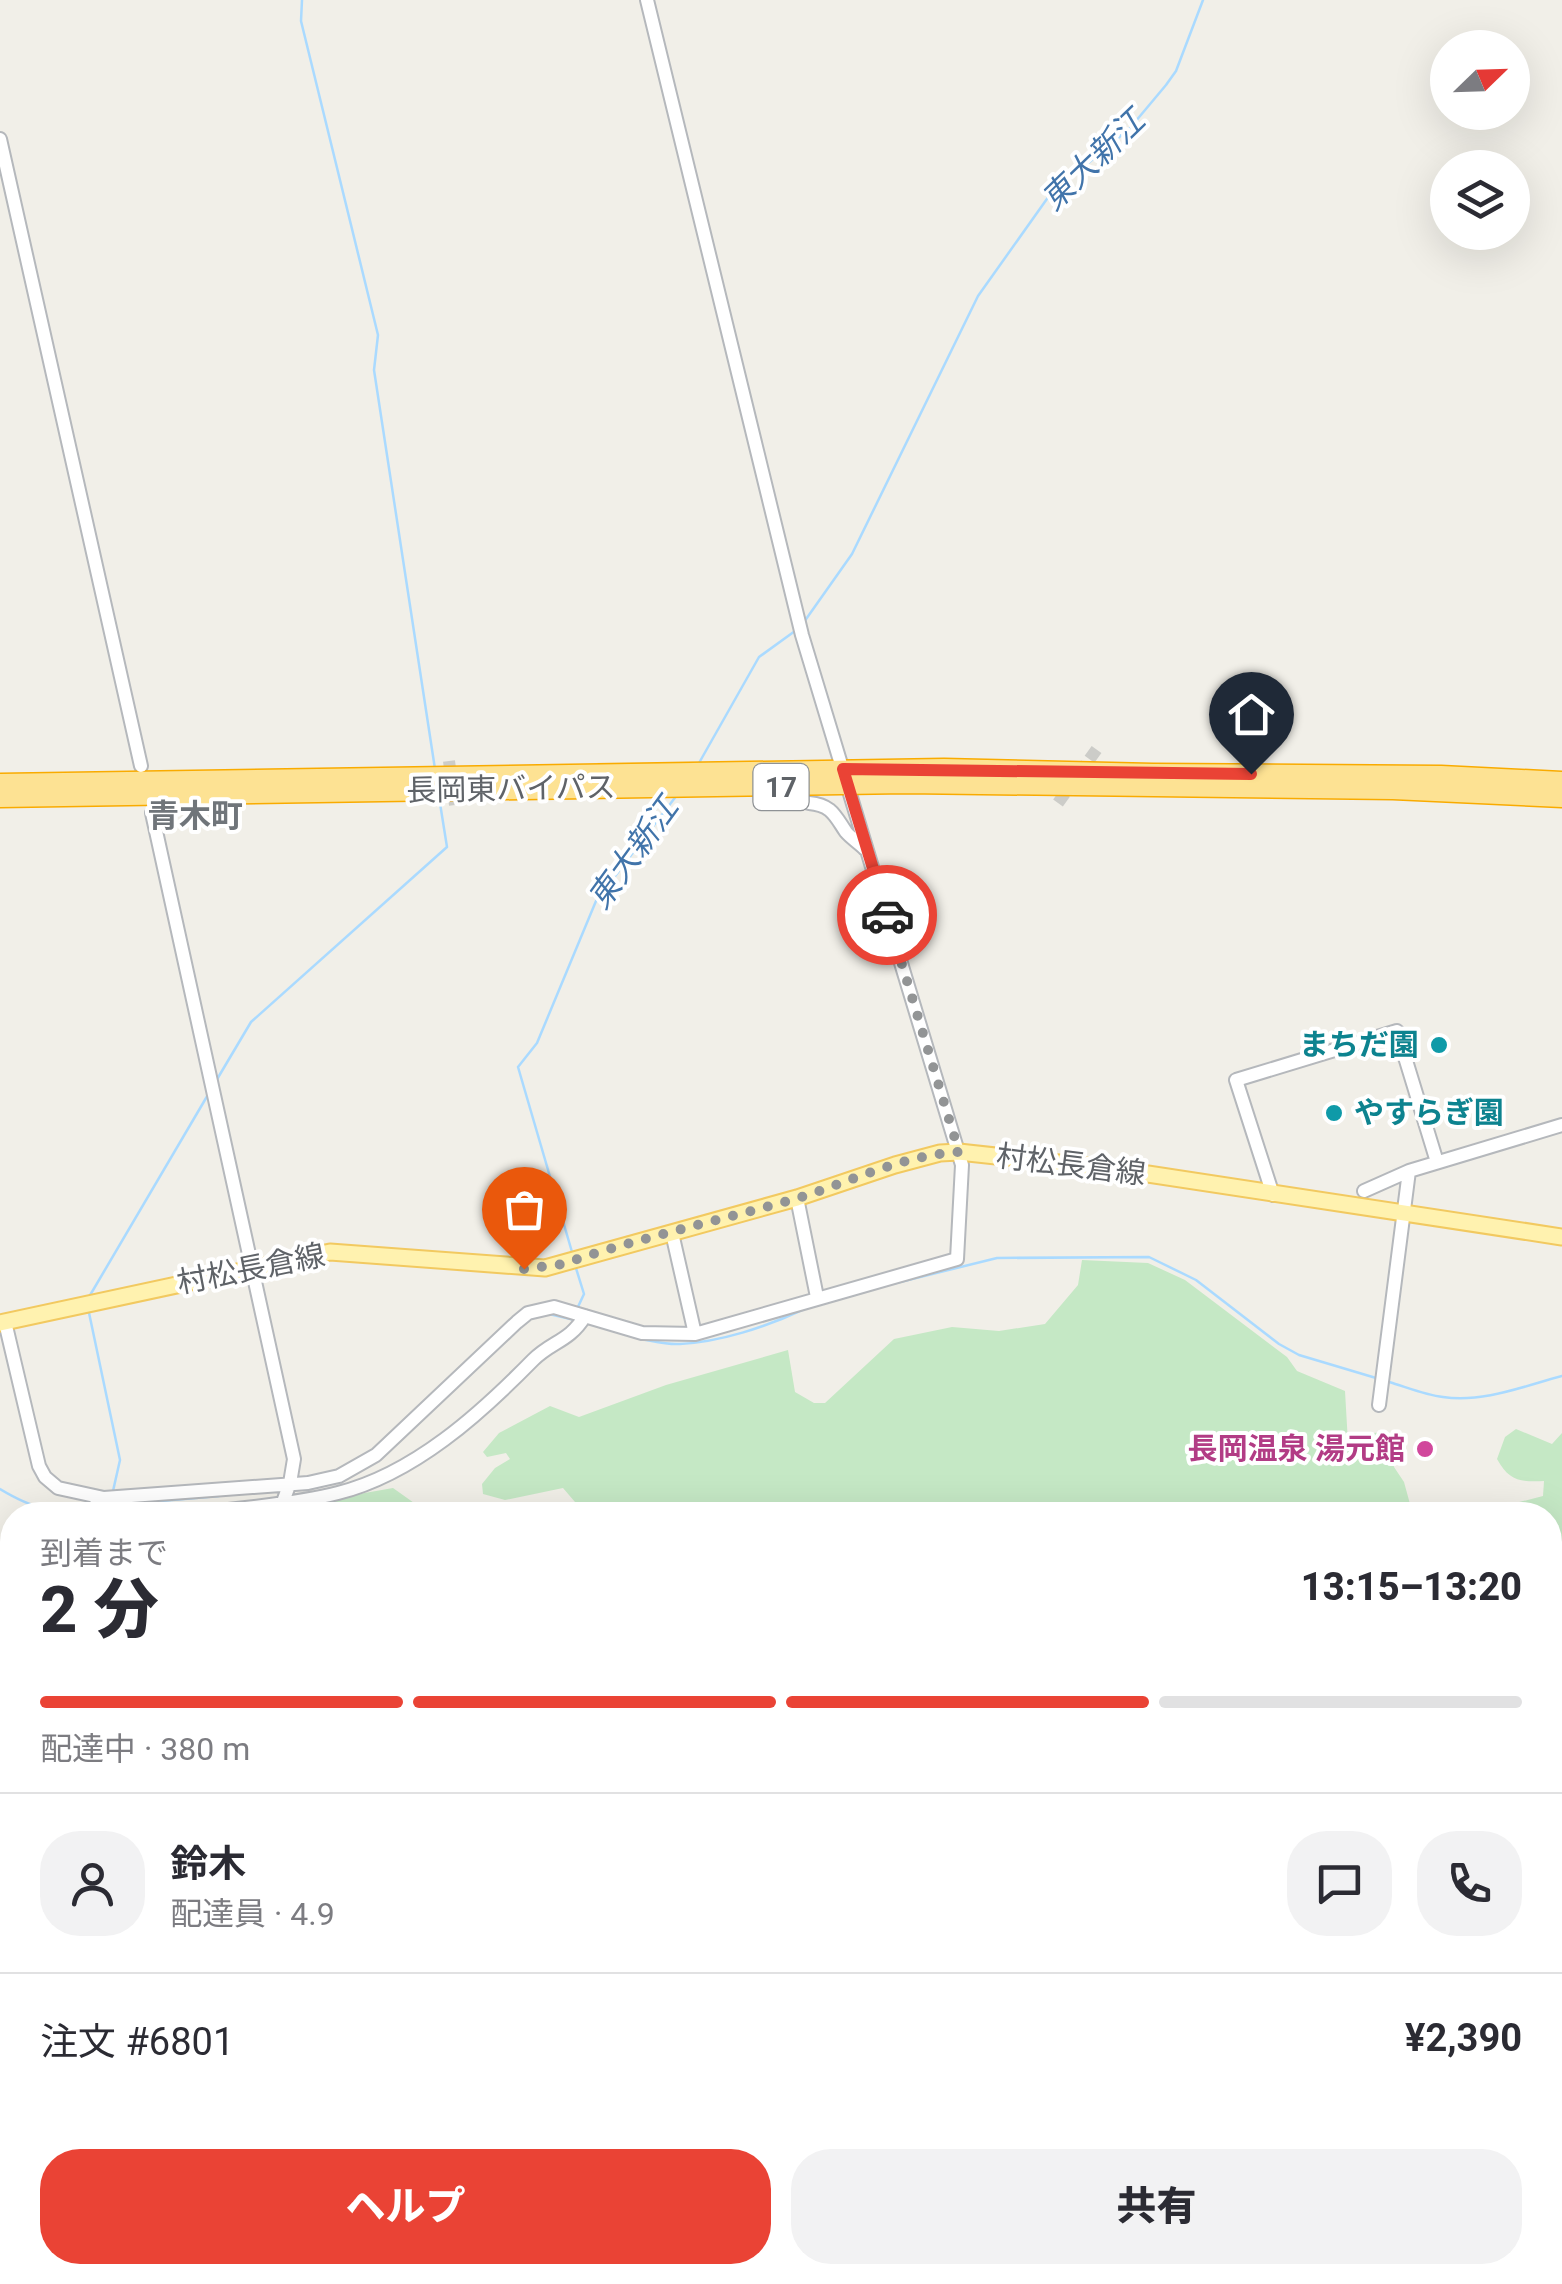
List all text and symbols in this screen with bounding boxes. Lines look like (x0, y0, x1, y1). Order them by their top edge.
north arrow (1430, 30, 1530, 130)
map controls (1430, 30, 1530, 250)
water label: 東大新江 (1034, 100, 1154, 218)
button: layers (1430, 150, 1530, 250)
pin (1209, 672, 1294, 775)
icon: home (1224, 687, 1279, 742)
road number: 17 (754, 764, 808, 810)
street label: 長岡東バイパス (406, 769, 616, 808)
water label: 東大新江 (580, 788, 688, 916)
district label: 青木町 (147, 797, 243, 835)
courier (837, 865, 937, 965)
icon: car (860, 888, 915, 943)
place label: まちだ園 (1299, 1027, 1419, 1062)
marker: まちだ園 (1428, 1034, 1450, 1056)
place label: やすらぎ園 (1354, 1095, 1504, 1130)
marker: やすらぎ園 (1323, 1102, 1345, 1124)
street label: 村松長倉線 (994, 1138, 1148, 1191)
pin (482, 1167, 567, 1270)
icon: bag (497, 1182, 552, 1237)
street label: 村松長倉線 (174, 1237, 328, 1300)
place label: 長岡温泉 湯元館 (1188, 1431, 1405, 1466)
marker: 長岡温泉 湯元館 (1414, 1438, 1436, 1460)
text: 到着まで (40, 1534, 168, 1572)
text: 13:15–13:20 (1301, 1565, 1522, 1609)
text: 2 分 (40, 1572, 159, 1648)
text: 配達中 · 380 m (40, 1730, 250, 1768)
button: person (40, 1831, 145, 1936)
button: chat (1287, 1831, 1392, 1936)
button: phone (1417, 1831, 1522, 1936)
text: 鈴木 (170, 1842, 246, 1886)
text: 配達員 · 4.9 (170, 1895, 335, 1933)
text: ¥2,390 (1405, 2016, 1522, 2060)
text: 注文 #6801 (40, 2020, 234, 2064)
button: ヘルプ (40, 2149, 771, 2264)
button: 共有 (791, 2149, 1522, 2264)

